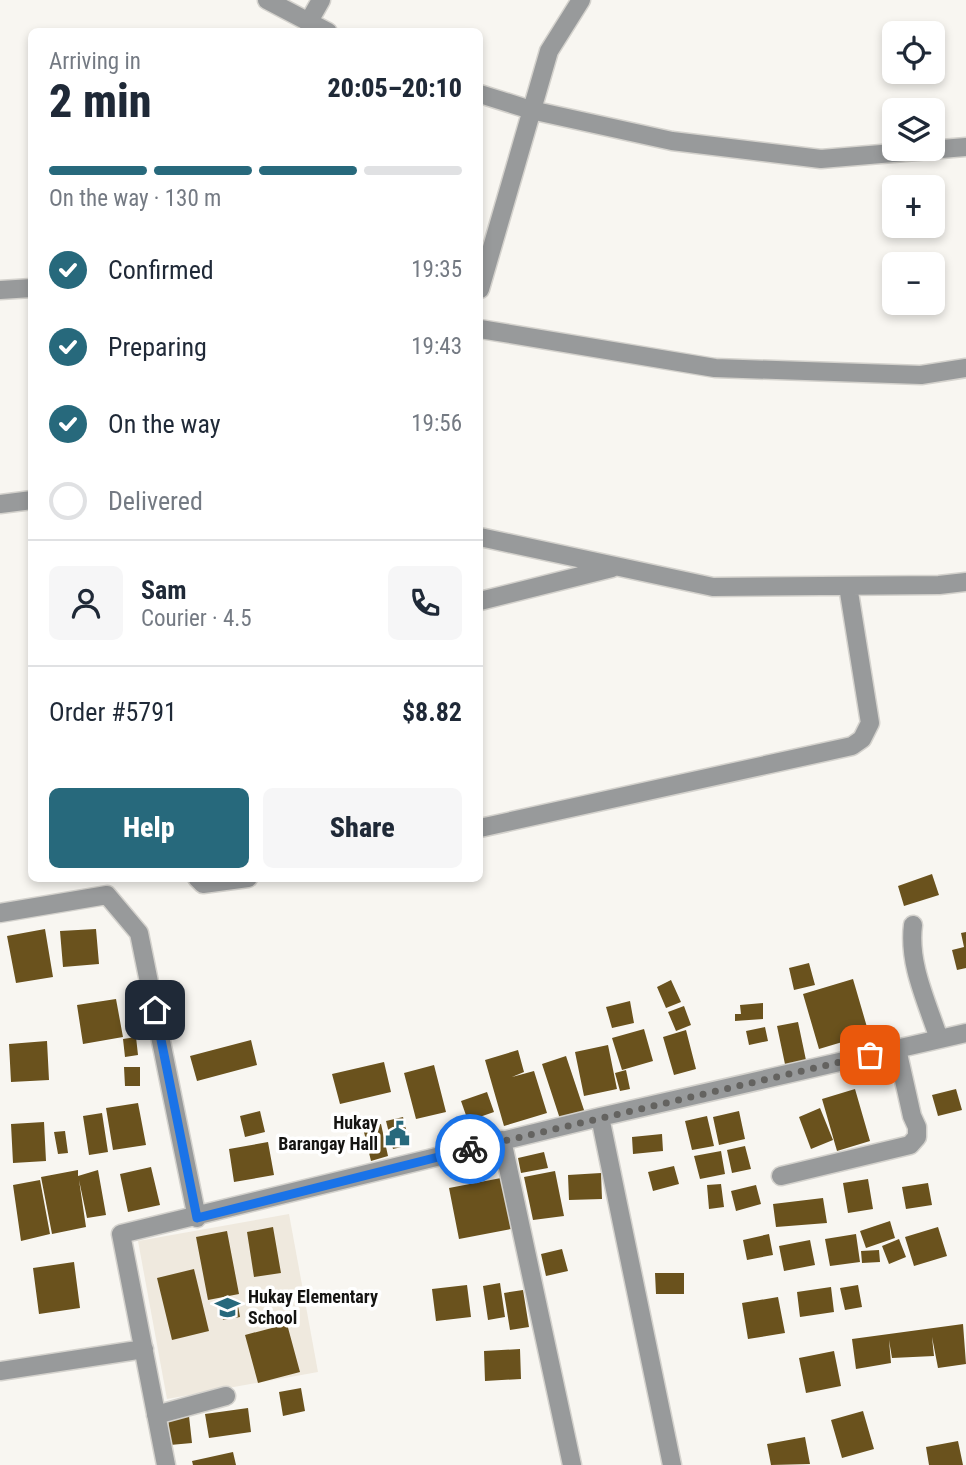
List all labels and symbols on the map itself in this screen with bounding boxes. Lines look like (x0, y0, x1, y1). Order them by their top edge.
pin (125, 980, 185, 1040)
pin (840, 1025, 900, 1085)
place label: Hukay Barangay Hall (278, 1112, 378, 1154)
courier (435, 1114, 505, 1184)
public building icon: Hukay Barangay Hall (384, 1119, 412, 1147)
place label: Hukay Elementary School (248, 1286, 378, 1328)
school or university icon: Hukay Elementary School (214, 1293, 242, 1321)

